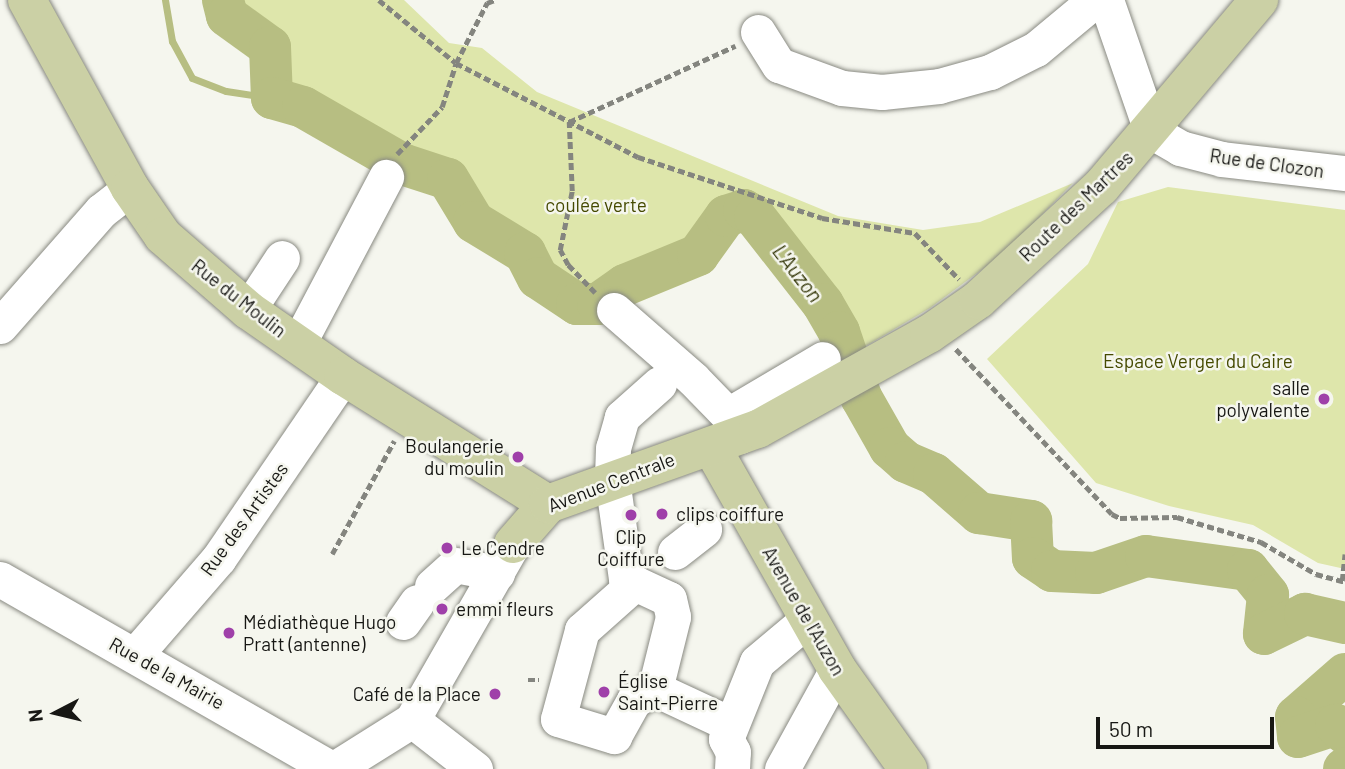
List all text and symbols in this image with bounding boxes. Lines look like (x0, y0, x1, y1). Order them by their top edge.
street label: Rue de Clozon (1208, 144, 1326, 182)
street label: Route des Martres (1014, 146, 1138, 266)
park label: coulée verte (545, 194, 647, 216)
water label: L'Auzon (768, 239, 828, 307)
street label: Rue du Moulin (187, 254, 291, 342)
park label: Espace Verger du Caire (1103, 350, 1293, 372)
place label: salle polyvalente (1216, 377, 1310, 421)
marker: salle polyvalente (1316, 391, 1332, 407)
place label: Boulangerie du moulin (405, 435, 504, 479)
street label: Avenue Centrale (544, 447, 678, 517)
marker: Boulangerie du moulin (510, 449, 526, 465)
street label: Rue des Artistes (195, 458, 293, 580)
place label: clips coiffure (676, 503, 784, 525)
marker: clips coiffure (654, 506, 670, 522)
marker: Clip Coiffure (623, 507, 639, 523)
place label: Clip Coiffure (597, 526, 665, 570)
place label: Le Cendre (461, 537, 545, 559)
marker: Le Cendre (439, 540, 455, 556)
street label: Avenue de l'Auzon (758, 543, 850, 679)
place label: emmi fleurs (456, 598, 554, 620)
marker: emmi fleurs (434, 601, 450, 617)
place label: Médiathèque Hugo Pratt (antenne) (243, 611, 396, 655)
marker: Médiathèque Hugo Pratt (antenne) (221, 625, 237, 641)
street label: Rue de la Mairie (106, 632, 228, 714)
place label: Église Saint-Pierre (618, 670, 718, 714)
north arrow (21, 678, 91, 748)
place label: Café de la Place (353, 683, 481, 705)
marker: Église Saint-Pierre (596, 684, 612, 700)
marker: Café de la Place (487, 686, 503, 702)
scale bar (1100, 702, 1278, 746)
text: N (22, 708, 47, 723)
text: 50 m (1109, 716, 1153, 741)

